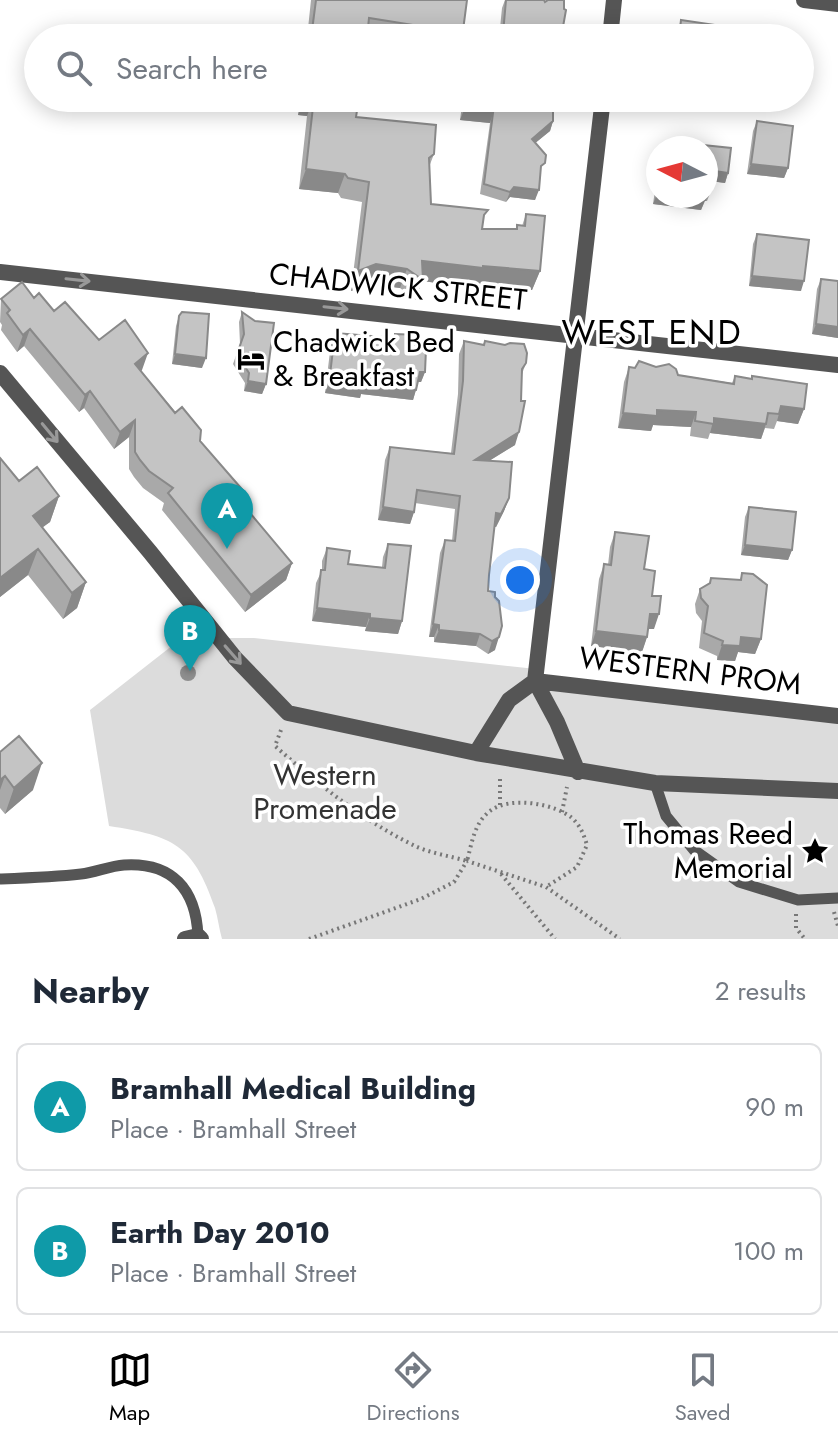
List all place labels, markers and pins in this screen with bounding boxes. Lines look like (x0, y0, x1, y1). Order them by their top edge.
place label: Chadwick Bed & Breakfast (273, 320, 455, 397)
hotel icon: Chadwick Bed & Breakfast (236, 344, 266, 374)
pin: A (201, 483, 253, 549)
pin: B (164, 605, 216, 671)
place label: Thomas Reed Memorial (623, 812, 793, 889)
place icon: Thomas Reed Memorial (800, 836, 830, 866)

